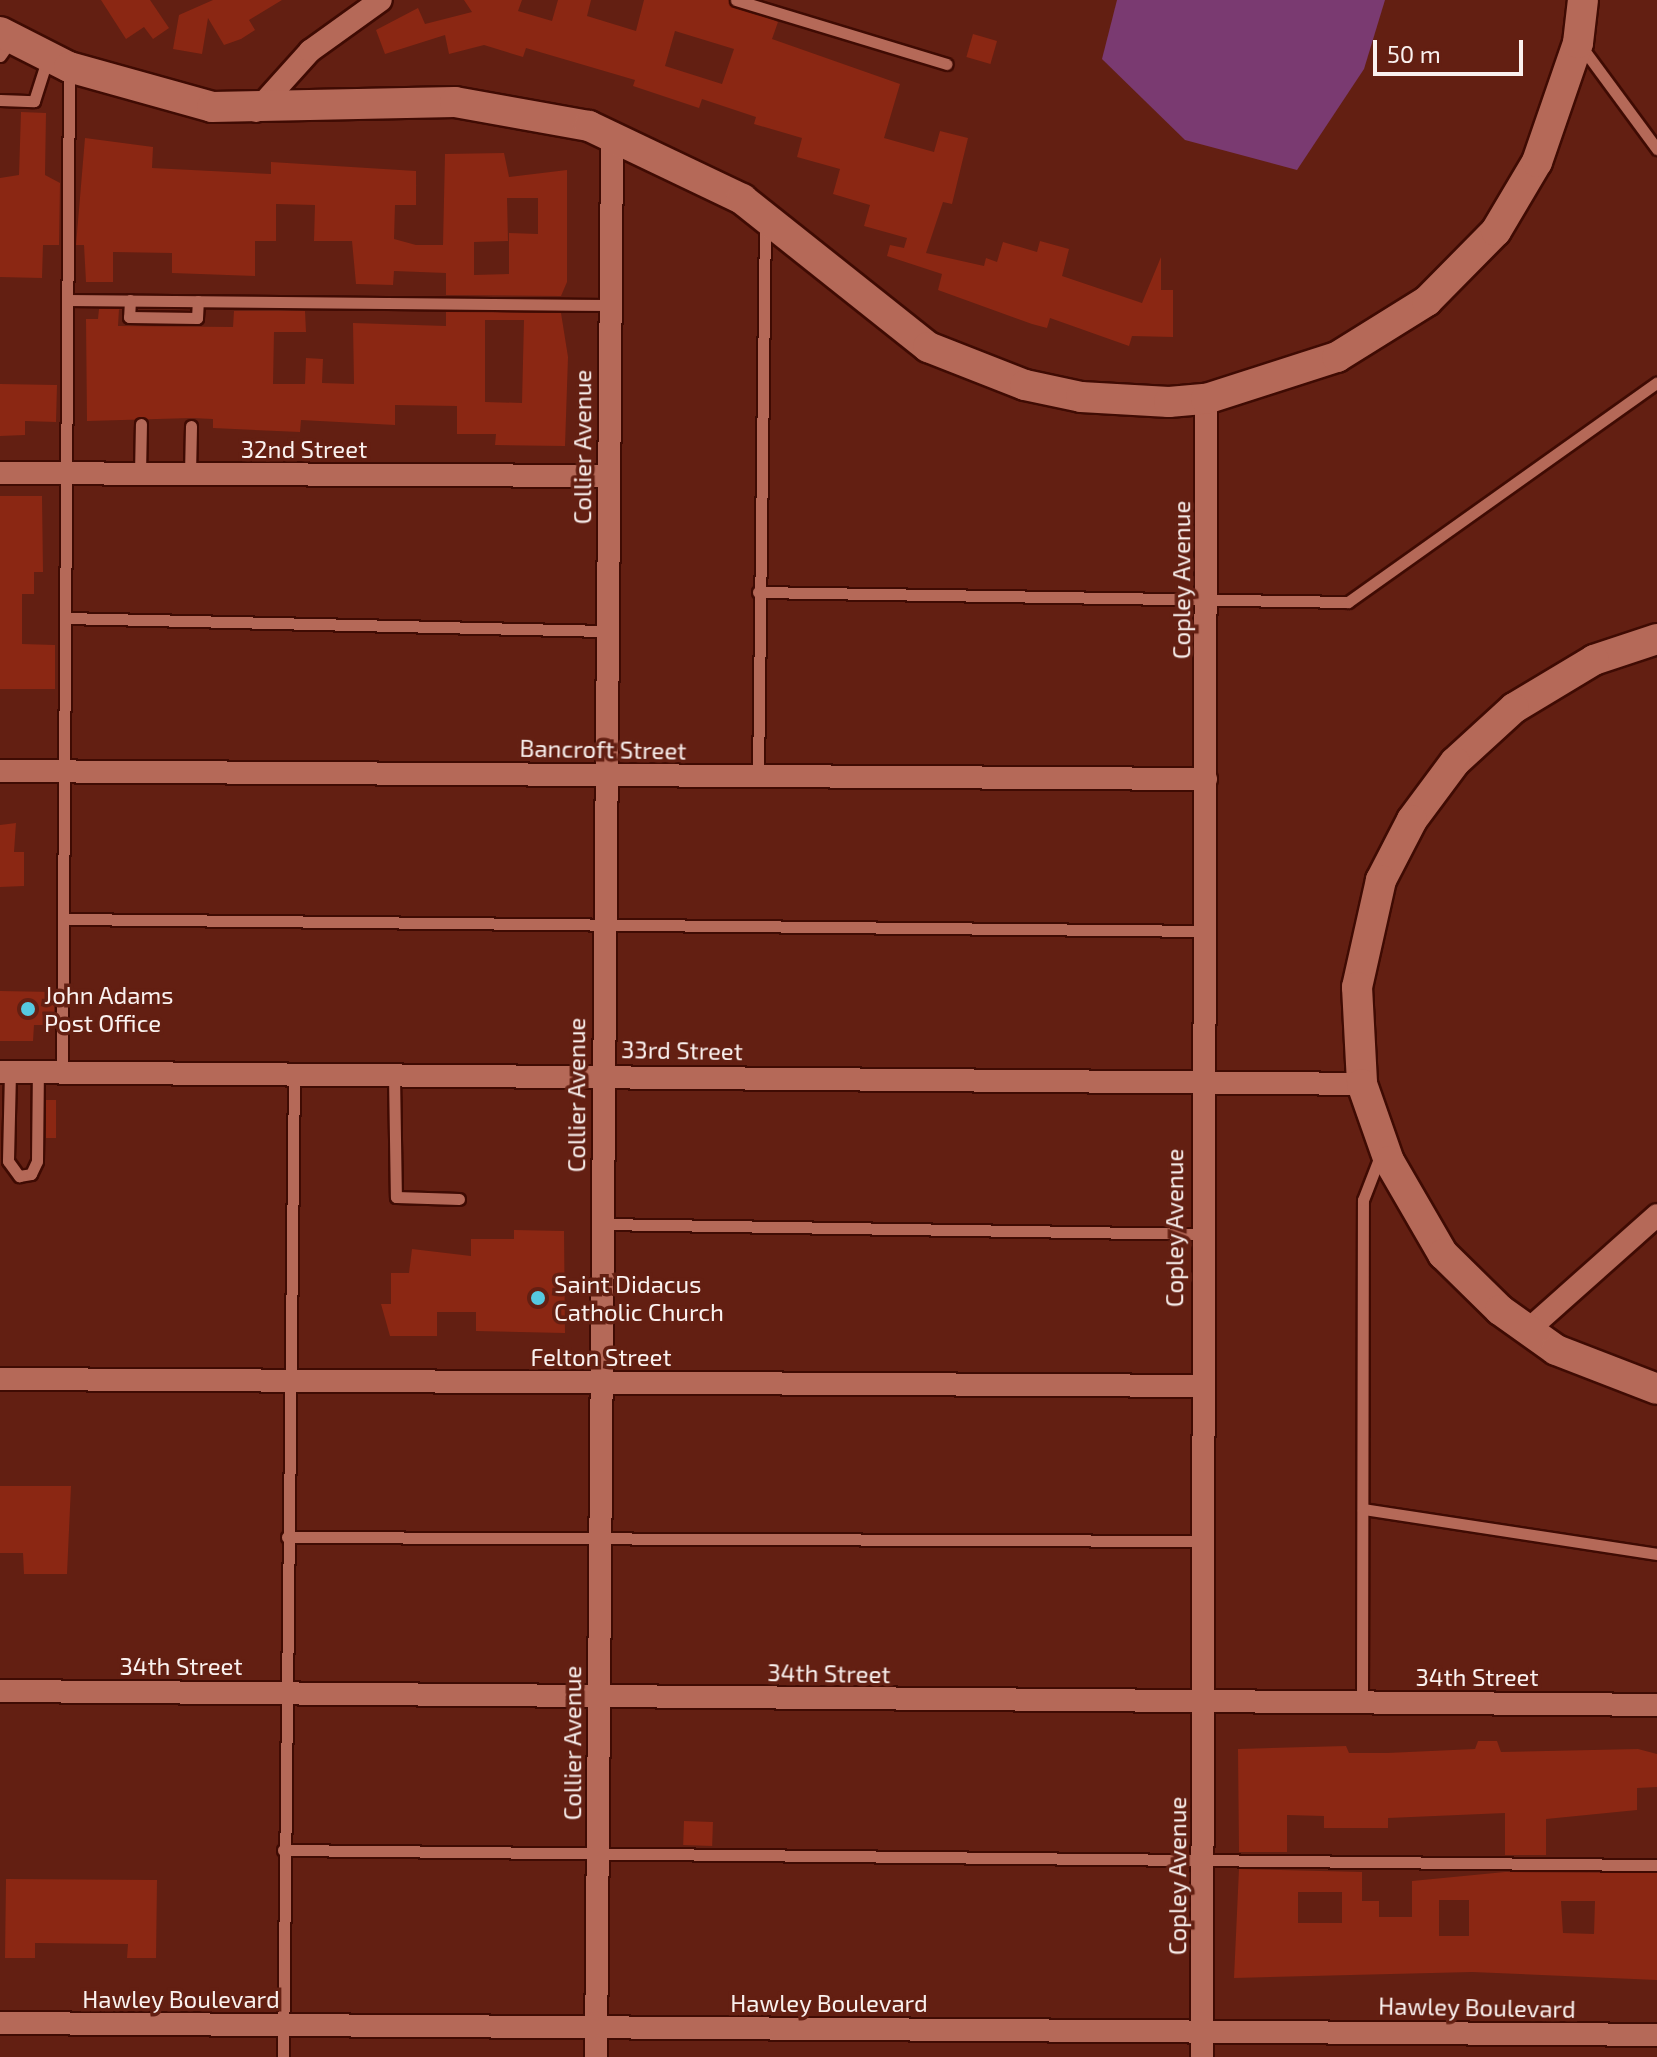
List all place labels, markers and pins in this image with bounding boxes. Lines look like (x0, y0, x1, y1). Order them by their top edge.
place label: John Adams Post Office (44, 981, 174, 1037)
marker: John Adams Post Office (19, 1000, 37, 1018)
place label: Saint Didacus Catholic Church (554, 1270, 724, 1326)
marker: Saint Didacus Catholic Church (529, 1289, 547, 1307)

